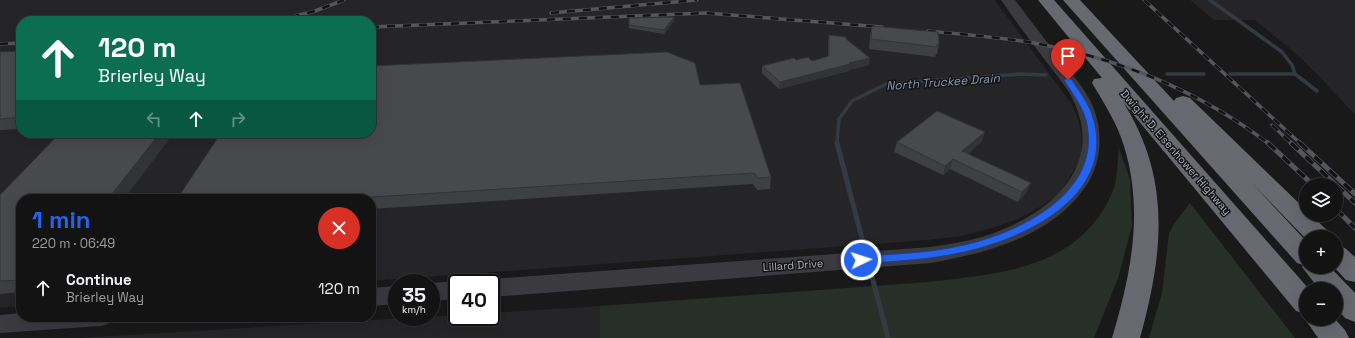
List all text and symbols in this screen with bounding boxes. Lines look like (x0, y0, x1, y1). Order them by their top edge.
text: 120 m (98, 29, 176, 65)
icon: ahead (32, 32, 84, 84)
pin (1051, 39, 1085, 80)
icon: arrive (1057, 45, 1079, 67)
text: Brierley Way (98, 64, 206, 87)
water label: North Truckee Drain (886, 70, 1001, 94)
street label: Dwight D. Eisenhower Highway (1118, 86, 1234, 218)
icon: left (143, 108, 165, 130)
icon: ahead (185, 108, 207, 130)
icon: right (227, 108, 249, 130)
map controls (1299, 178, 1343, 326)
button: layers (1299, 178, 1343, 222)
text: 1 min (32, 204, 91, 235)
button: close (318, 207, 360, 249)
button: + (1299, 230, 1343, 274)
text: 220 m · 06:49 (32, 235, 115, 252)
position arrow (840, 239, 882, 281)
street label: Lillard Drive (762, 256, 824, 274)
text: Continue (66, 270, 132, 289)
speed limit sign: 40 (448, 274, 500, 326)
icon: ahead (32, 277, 54, 299)
text: 120 m (318, 279, 360, 298)
text: 35 (402, 282, 426, 308)
button: − (1299, 282, 1343, 326)
text: Brierley Way (66, 289, 144, 306)
text: km/h (402, 303, 426, 316)

